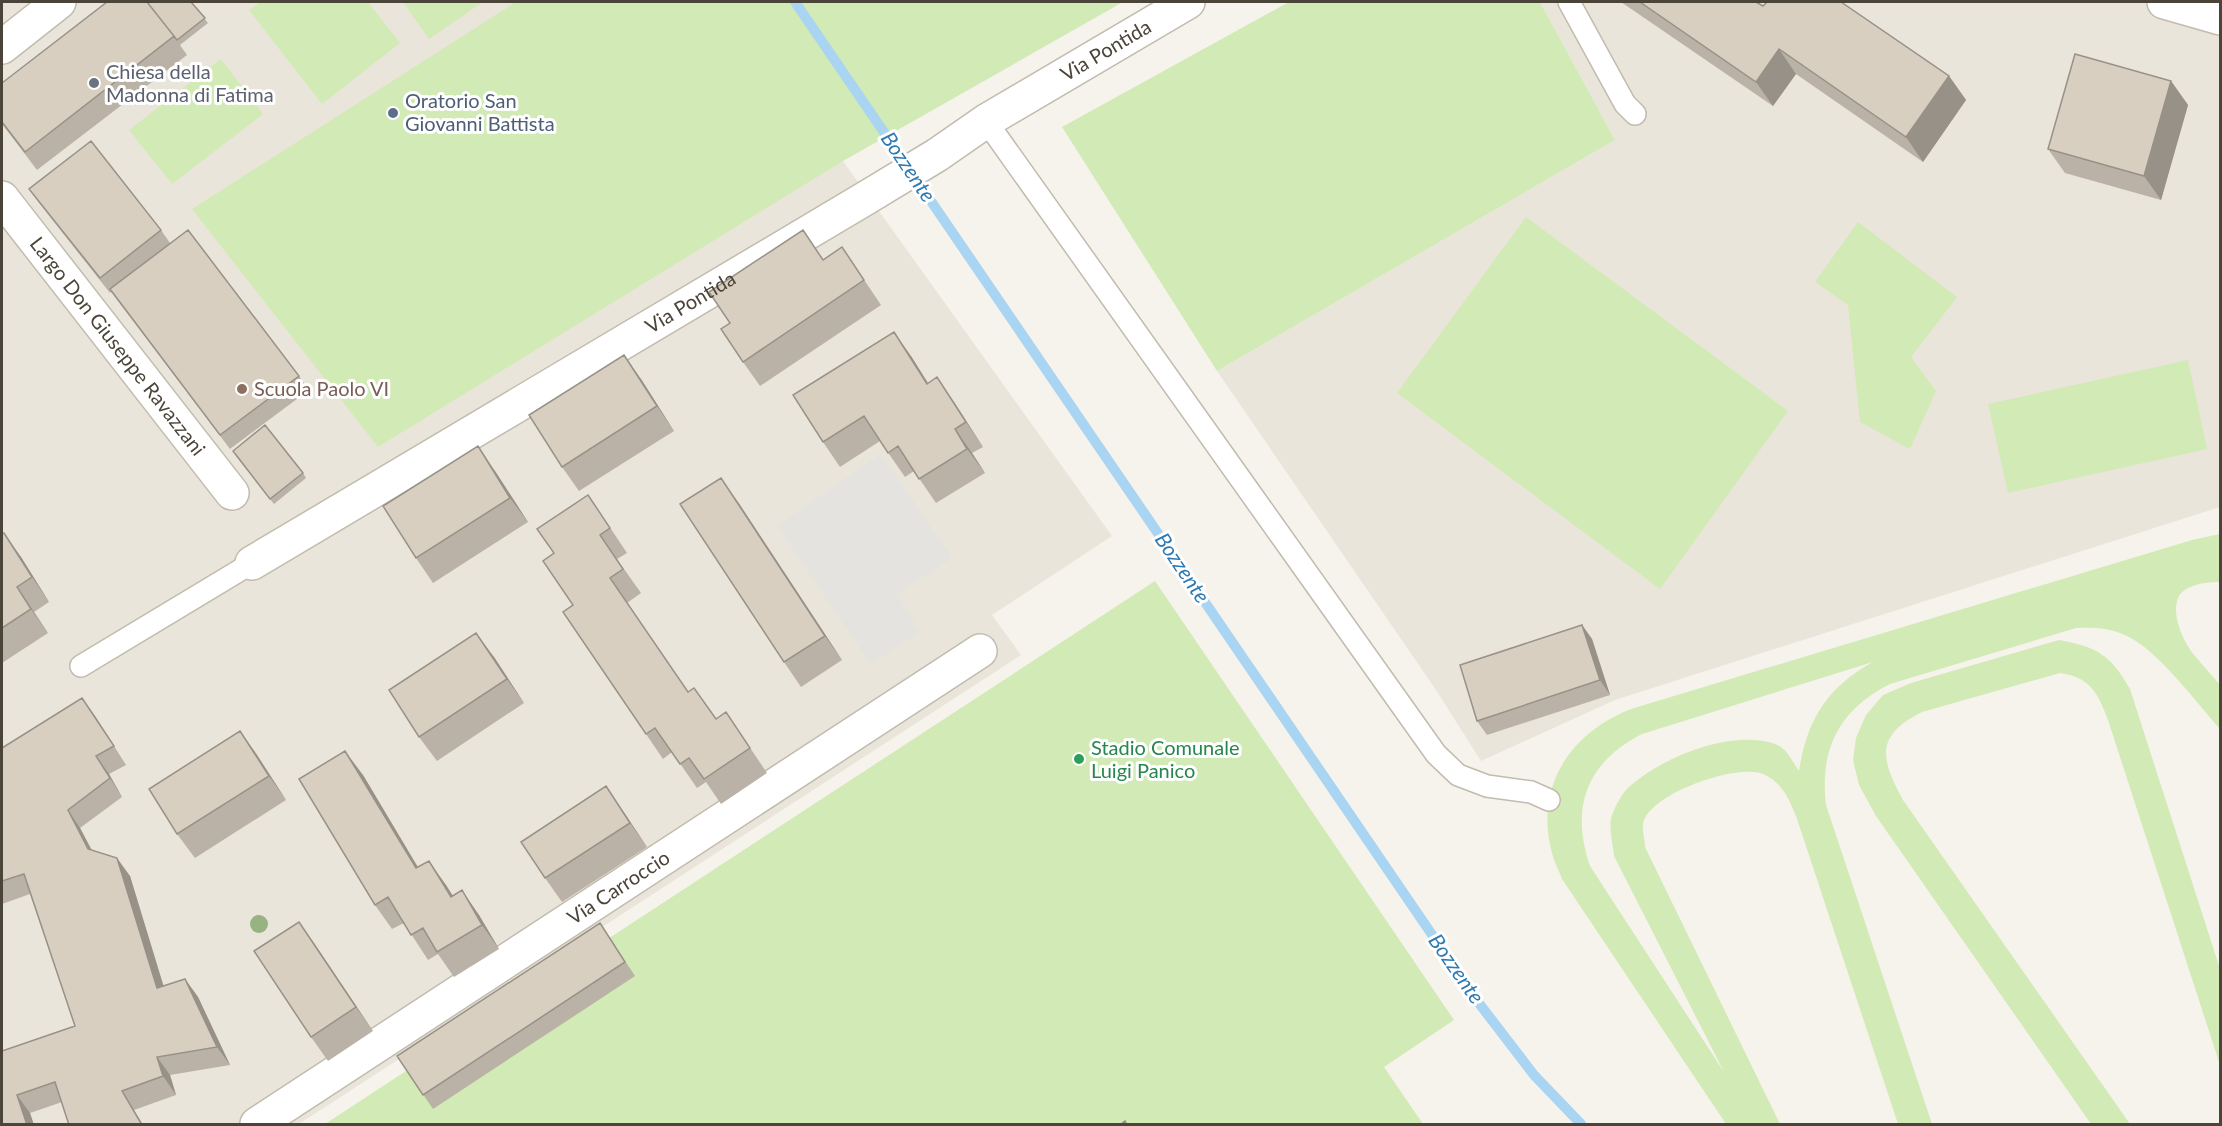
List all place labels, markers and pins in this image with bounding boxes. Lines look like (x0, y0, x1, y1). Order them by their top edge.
place label: Chiesa della Madonna di Fatima (106, 59, 274, 106)
marker: Chiesa della Madonna di Fatima (87, 76, 101, 90)
place label: Oratorio San Giovanni Battista (405, 88, 555, 135)
marker: Oratorio San Giovanni Battista (386, 106, 400, 120)
place label: Scuola Paolo VI (254, 376, 389, 400)
marker: Scuola Paolo VI (235, 382, 249, 396)
place label: Stadio Comunale Luigi Panico (1091, 735, 1239, 782)
marker: Stadio Comunale Luigi Panico (1072, 752, 1086, 766)

